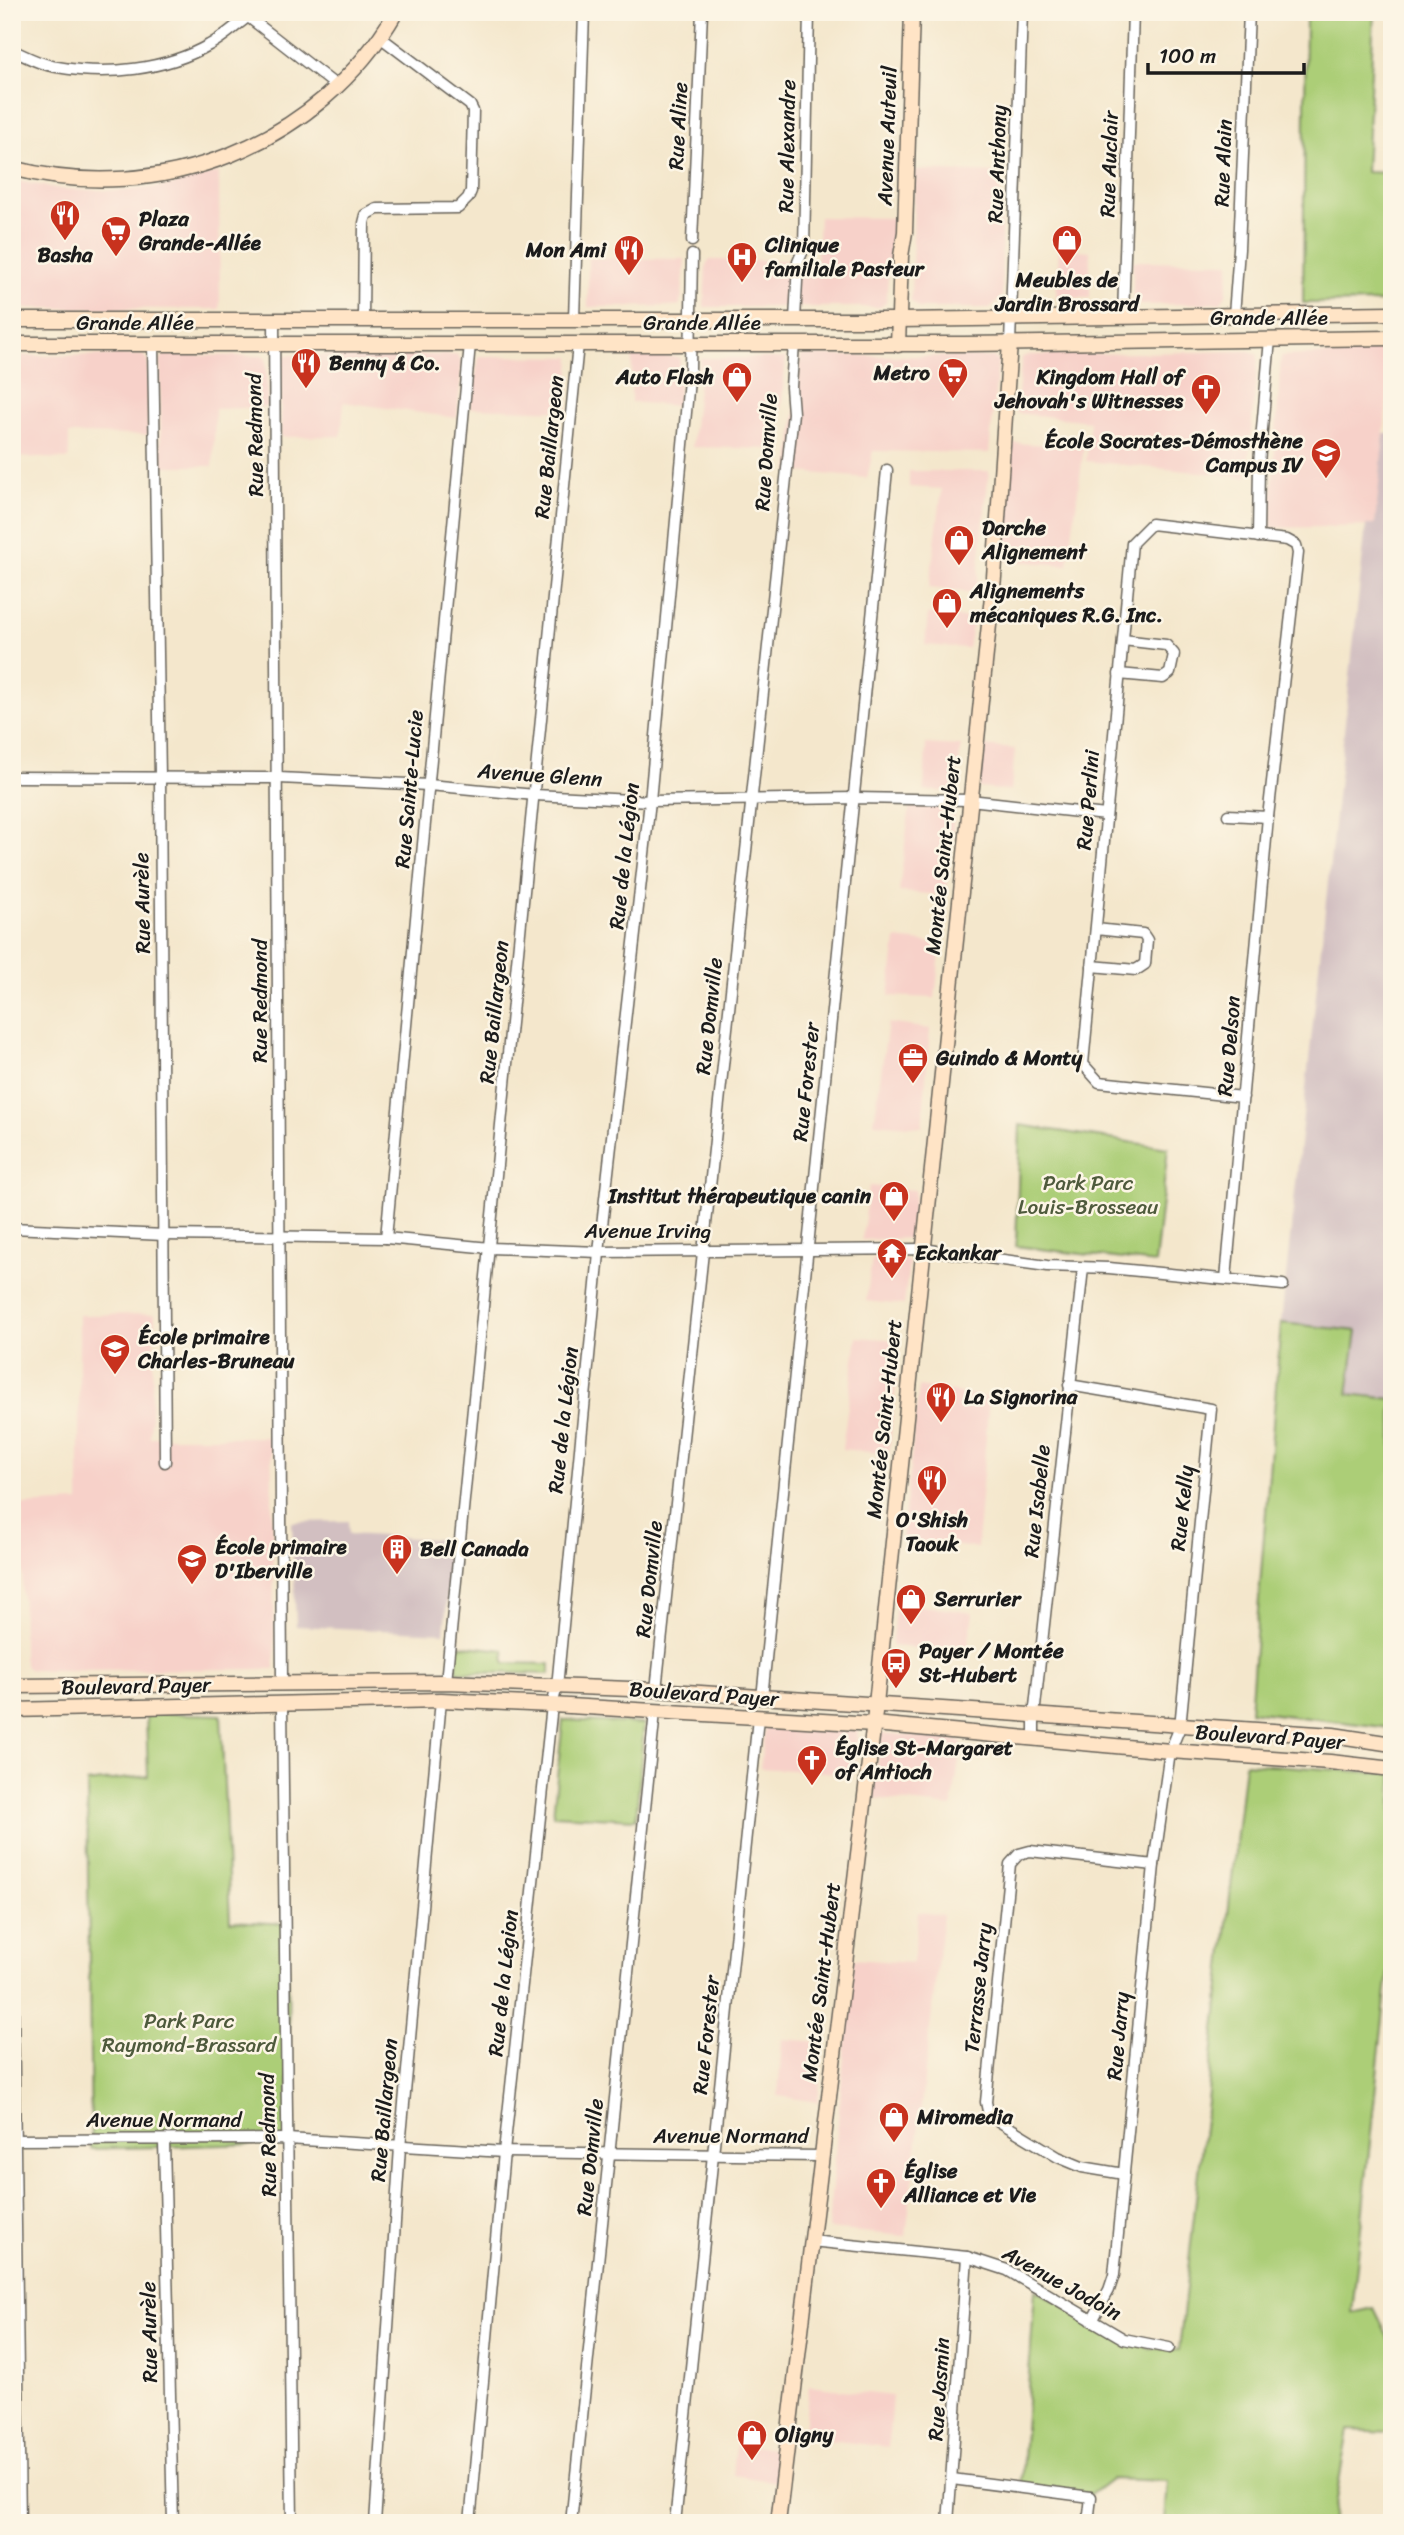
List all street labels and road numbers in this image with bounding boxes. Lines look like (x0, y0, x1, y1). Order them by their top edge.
street label: Avenue Auteuil (866, 64, 908, 208)
street label: Rue Alexandre (767, 79, 807, 213)
street label: Rue Aline (657, 81, 699, 171)
street label: Rue Anthony (976, 104, 1018, 224)
street label: Rue Auclair (1088, 109, 1130, 218)
street label: Rue Alain (1202, 119, 1244, 207)
street label: Grande Allée (1210, 299, 1328, 337)
street label: Grande Allée (76, 304, 194, 342)
street label: Grande Allée (643, 304, 761, 342)
street label: Rue Redmond (235, 371, 275, 497)
street label: Rue Baillargeon (523, 373, 575, 521)
street label: Rue Domville (743, 392, 789, 512)
street label: Rue Sainte-Lucie (383, 708, 435, 870)
street label: Rue Perlini (1065, 747, 1111, 852)
street label: Avenue Glenn (475, 752, 604, 798)
street label: Montée Saint-Hubert (914, 753, 972, 957)
street label: Rue de la Légion (597, 781, 651, 931)
street label: Rue Aurèle (122, 852, 162, 954)
street label: Rue Redmond (241, 937, 279, 1063)
street label: Rue Baillargeon (468, 938, 520, 1086)
street label: Rue Domville (684, 955, 734, 1076)
street label: Rue Delson (1206, 994, 1252, 1098)
street label: Rue Forester (781, 1019, 831, 1143)
street label: Avenue Irving (584, 1212, 711, 1250)
street label: Montée Saint-Hubert (855, 1317, 913, 1521)
street label: Rue de la Légion (536, 1345, 590, 1495)
street label: Rue Isabelle (1012, 1442, 1062, 1559)
street label: Rue Kelly (1159, 1463, 1205, 1553)
street label: Rue Domville (624, 1518, 674, 1639)
street label: Boulevard Payer (61, 1666, 213, 1706)
street label: Boulevard Payer (628, 1670, 781, 1718)
street label: Boulevard Payer (1194, 1713, 1347, 1761)
street label: Montée Saint-Hubert (790, 1880, 852, 2084)
street label: Rue de la Légion (476, 1908, 530, 2058)
street label: Terrasse Jarry (952, 1921, 1004, 2055)
street label: Rue Forester (681, 1972, 731, 2096)
street label: Rue Jarry (1095, 1990, 1141, 2082)
street label: Rue Baillargeon (359, 2037, 409, 2183)
street label: Rue Redmond (248, 2071, 288, 2197)
street label: Rue Domville (565, 2096, 615, 2217)
street label: Avenue Normand (85, 2101, 244, 2139)
street label: Avenue Normand (652, 2117, 811, 2155)
street label: Avenue Jodoin (994, 2234, 1129, 2332)
street label: Rue Aurèle (129, 2281, 169, 2383)
street label: Rue Jasmin (916, 2336, 962, 2442)

